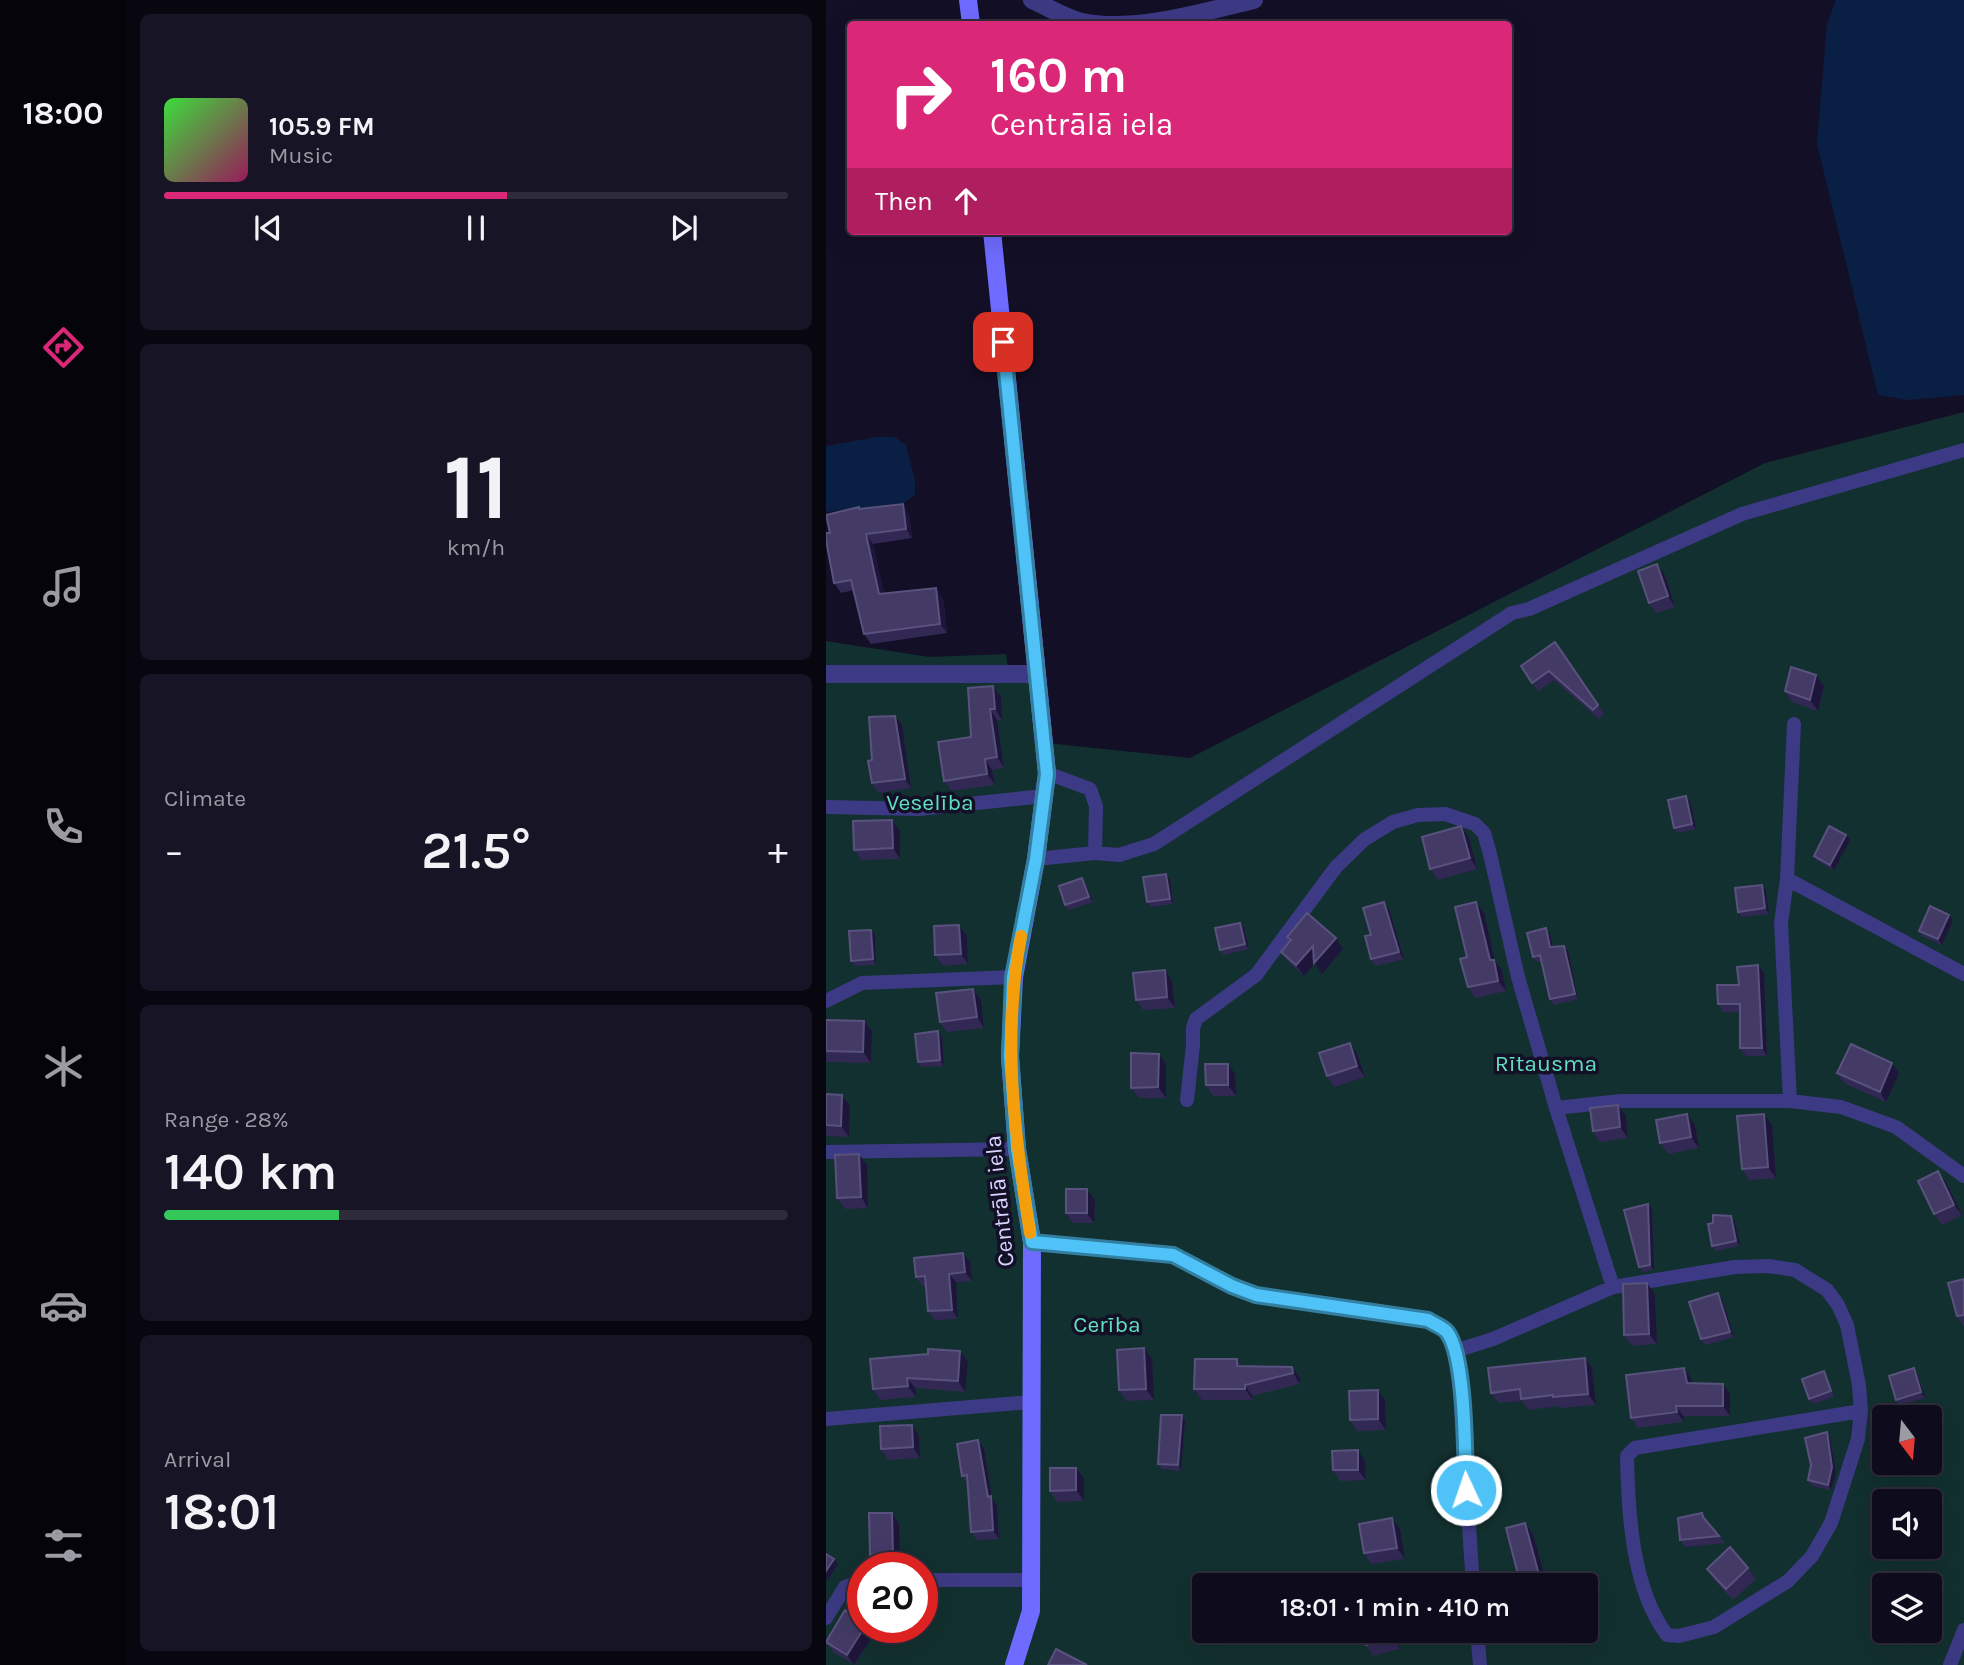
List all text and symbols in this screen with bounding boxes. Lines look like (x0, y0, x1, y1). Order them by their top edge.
text: 160 m (990, 47, 1127, 104)
icon: right (875, 49, 966, 140)
text: 18:00 (22, 95, 104, 132)
text: Centrālā iela (990, 106, 1173, 143)
text: 105.9 FM (269, 111, 375, 142)
text: Music (269, 142, 333, 169)
icon: ahead (947, 182, 985, 220)
text: Then (875, 186, 933, 217)
icon: previous (249, 209, 287, 247)
icon: pause (457, 209, 495, 247)
icon: next (665, 209, 703, 247)
pin (973, 312, 1033, 372)
icon: directions (39, 323, 88, 372)
icon: arrive (984, 323, 1022, 361)
text: 11 (444, 435, 508, 541)
text: km/h (447, 534, 505, 561)
icon: music (39, 562, 88, 611)
text: Climate (164, 785, 246, 812)
park label: Veselība (886, 789, 974, 816)
icon: phone (39, 802, 88, 851)
text: 21.5° (421, 820, 531, 881)
text: − (164, 829, 184, 874)
text: + (768, 829, 788, 874)
icon: climate (39, 1042, 88, 1091)
park label: Rītausma (1495, 1050, 1597, 1077)
text: Range · 28% (164, 1106, 289, 1133)
street label: Centrālā iela (979, 1134, 1020, 1268)
text: 140 km (164, 1141, 337, 1202)
icon: car (39, 1281, 88, 1330)
park label: Cerība (1073, 1311, 1141, 1338)
north arrow (1872, 1405, 1942, 1475)
map controls (1872, 1405, 1942, 1643)
text: Arrival (164, 1446, 231, 1473)
position arrow (1429, 1453, 1503, 1527)
text: 18:01 (164, 1481, 279, 1542)
button: sound (1872, 1489, 1942, 1559)
icon: filters (39, 1521, 88, 1570)
speed limit sign: 20 (847, 1552, 938, 1643)
button: layers (1872, 1573, 1942, 1643)
text: 18:01 · 1 min · 410 m (1280, 1592, 1510, 1623)

